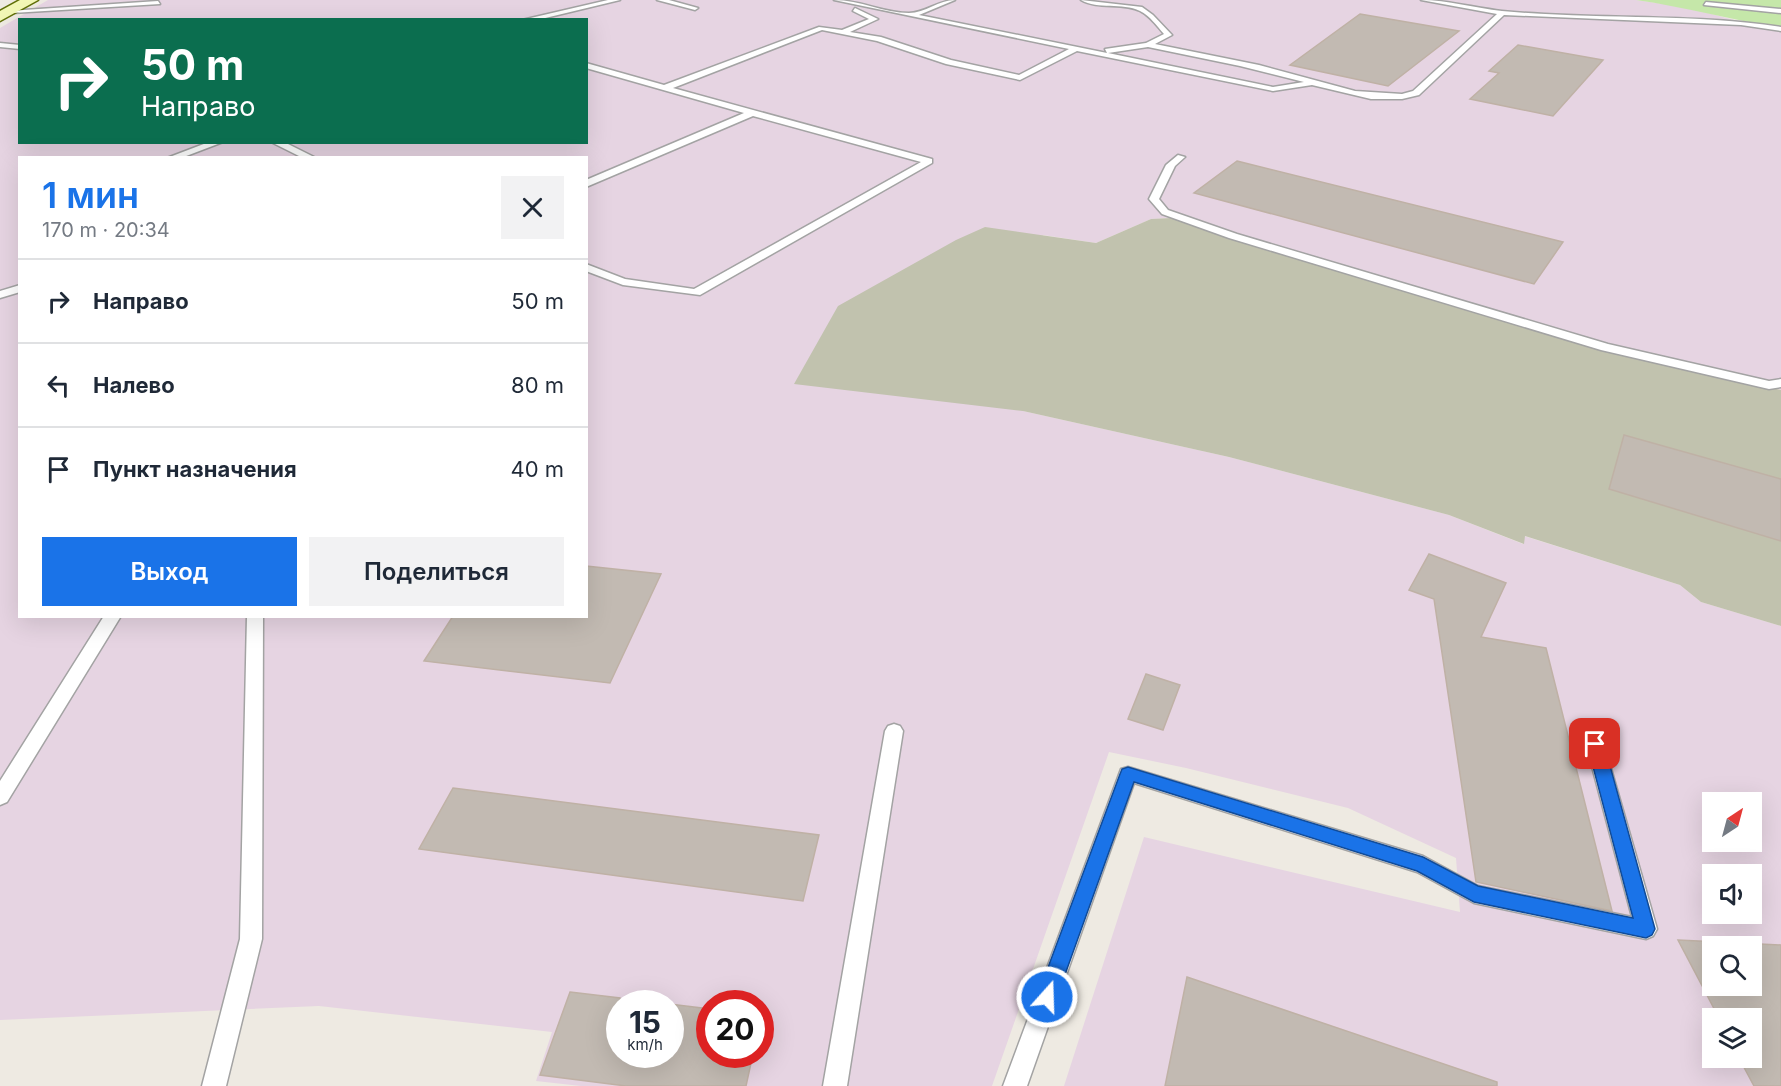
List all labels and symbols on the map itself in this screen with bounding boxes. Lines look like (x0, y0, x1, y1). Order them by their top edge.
pin (1569, 718, 1620, 769)
north arrow (1702, 792, 1762, 852)
position arrow (1015, 965, 1079, 1029)
speed limit sign: 20 (696, 990, 774, 1068)

